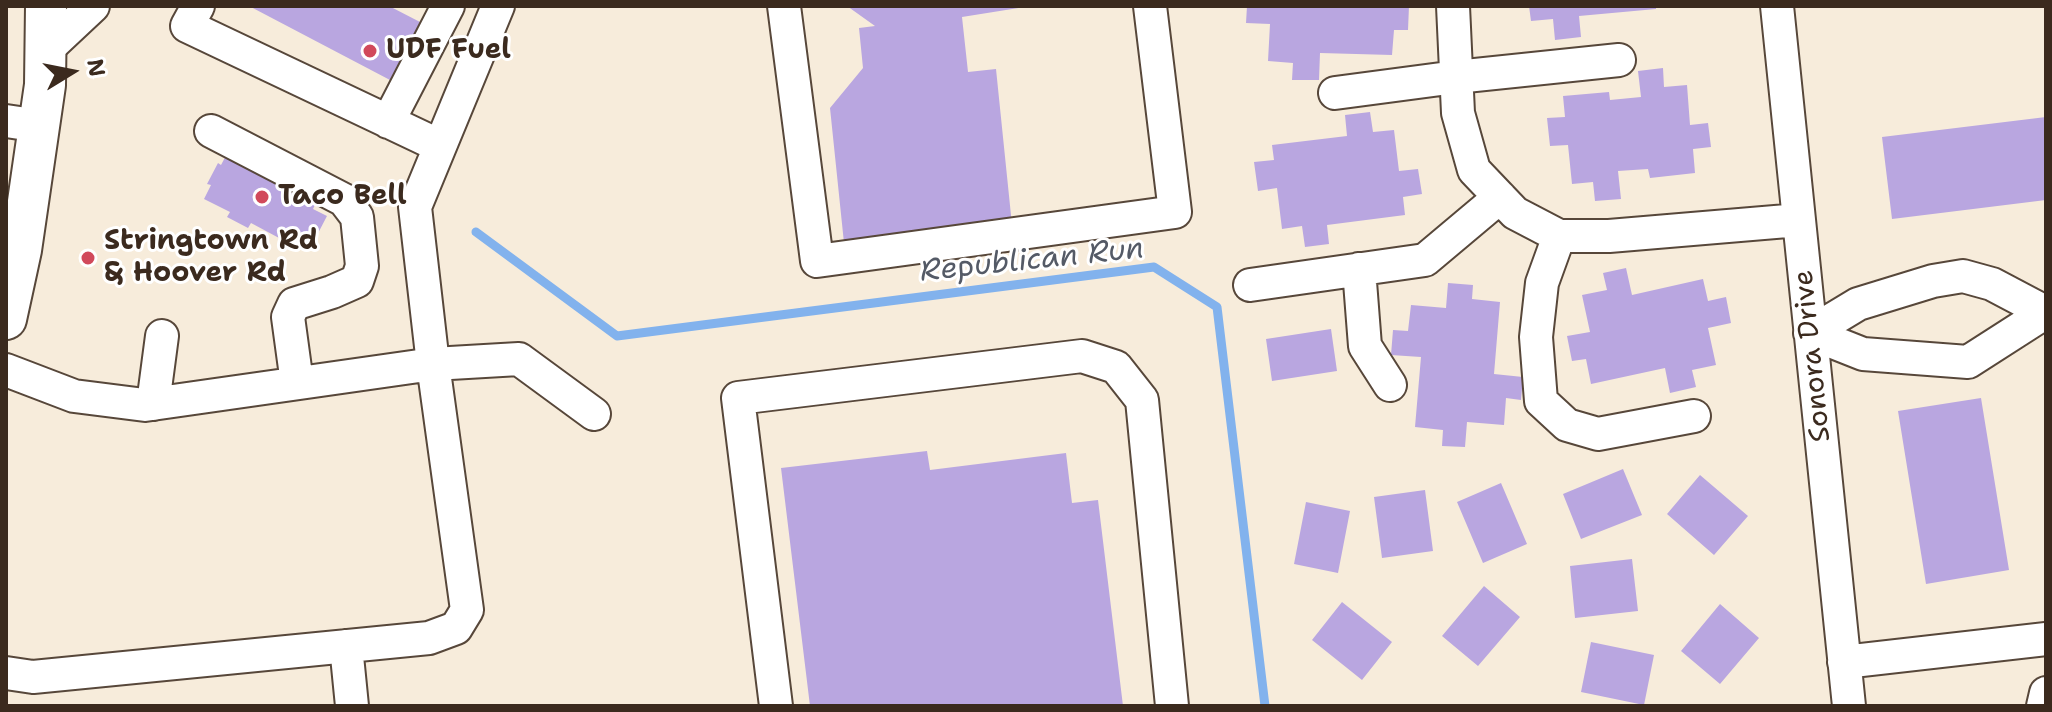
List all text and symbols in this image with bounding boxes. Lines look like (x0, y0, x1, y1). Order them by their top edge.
north arrow (32, 32, 112, 112)
place label: UDF Fuel (386, 34, 511, 68)
marker: UDF Fuel (361, 42, 379, 60)
text: N (80, 57, 112, 79)
place label: Taco Bell (278, 180, 407, 214)
marker: Taco Bell (253, 188, 271, 206)
place label: Stringtown Rd & Hoover Rd (104, 225, 318, 291)
water label: Republican Run (918, 231, 1146, 291)
marker: Stringtown Rd & Hoover Rd (79, 249, 97, 267)
street label: Sonora Drive (1787, 268, 1839, 444)

